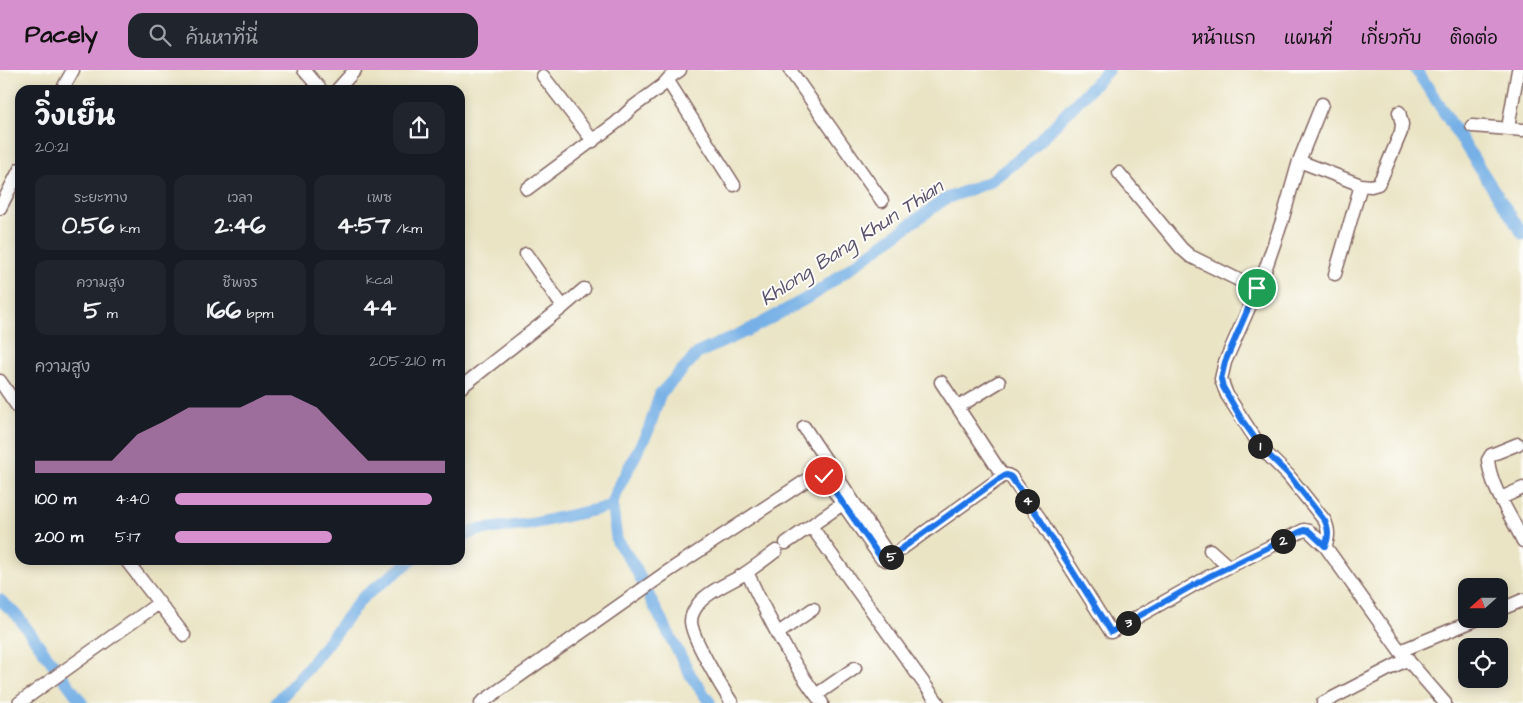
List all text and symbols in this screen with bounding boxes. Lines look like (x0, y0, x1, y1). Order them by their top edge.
search box (128, 13, 478, 58)
text: Pacely (25, 18, 98, 52)
icon: search (146, 21, 174, 49)
text: ค้นหาที่นี่ (186, 25, 258, 52)
text: หน้าแรก (1192, 26, 1256, 51)
text: แผนที่ (1284, 26, 1332, 51)
text: เกี่ยวกับ (1360, 26, 1422, 51)
text: ติดต่อ (1450, 26, 1498, 51)
text: วิ่งเย็น (35, 97, 116, 136)
button: share (393, 102, 445, 154)
text: 20:21 (35, 136, 68, 158)
water label: Khlong Bang Khun Thian (755, 172, 951, 313)
text: ระยะทาง (74, 188, 127, 208)
text: เวลา (227, 188, 253, 208)
text: เพซ (367, 188, 392, 208)
text: 0.56 (62, 208, 114, 243)
text: 2:46 (214, 208, 266, 243)
text: 4:57 (336, 208, 391, 243)
text: km (114, 219, 140, 239)
text: /km (391, 219, 422, 239)
pin (1236, 267, 1278, 309)
text: kcal (366, 270, 393, 290)
text: ความสูง (76, 273, 125, 293)
text: ชีพจร (222, 273, 258, 293)
icon: arrive (1243, 274, 1271, 302)
text: 44 (362, 290, 396, 325)
text: 5 (84, 293, 101, 328)
text: 166 (207, 293, 241, 328)
text: m (101, 304, 118, 324)
text: bpm (241, 304, 273, 324)
text: 205–210 m (369, 350, 445, 372)
text: ความสูง (35, 356, 90, 378)
pin: 1 (1248, 434, 1272, 458)
text: 1 (1260, 436, 1261, 456)
pin (803, 455, 845, 497)
icon: check (810, 462, 838, 490)
text: 100 m (35, 488, 76, 510)
text: 4:40 (115, 488, 150, 510)
pin: 4 (1014, 488, 1040, 514)
text: 4 (1023, 491, 1032, 511)
text: 200 m (35, 526, 83, 548)
text: 5:17 (115, 526, 141, 548)
pin: 2 (1270, 528, 1296, 554)
text: 2 (1279, 531, 1288, 551)
pin: 5 (878, 544, 904, 570)
text: 5 (887, 547, 896, 567)
north arrow (1458, 578, 1508, 628)
map controls (1458, 578, 1508, 688)
pin: 3 (1116, 610, 1140, 636)
text: 3 (1125, 613, 1132, 633)
button: locate (1458, 638, 1508, 688)

